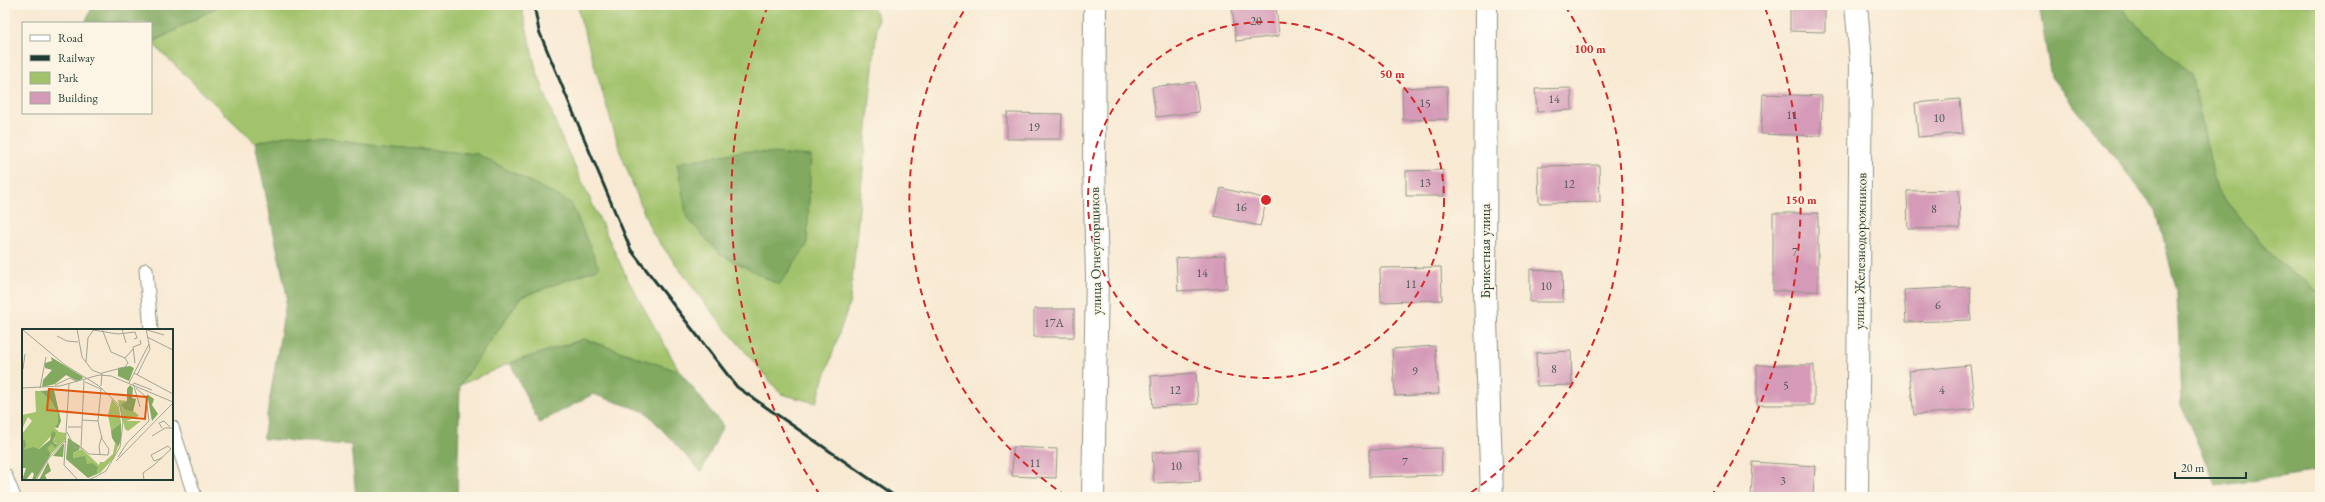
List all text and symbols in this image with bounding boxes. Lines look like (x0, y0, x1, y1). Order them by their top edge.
house number: 20 (1250, 13, 1262, 29)
legend (22, 22, 152, 114)
text: Road (58, 30, 84, 46)
text: 100 m (1574, 41, 1606, 57)
text: Railway (58, 50, 96, 66)
text: 50 m (1379, 66, 1405, 82)
text: Park (58, 70, 79, 86)
text: Building (58, 90, 99, 106)
house number: 14 (1548, 91, 1560, 107)
house number: 15 (1419, 95, 1431, 111)
house number: 11 (1786, 107, 1798, 123)
house number: 10 (1933, 110, 1945, 126)
house number: 19 (1028, 119, 1040, 135)
street label: улица Железнодорожников (1850, 172, 1870, 330)
house number: 13 (1419, 175, 1431, 191)
house number: 12 (1563, 176, 1575, 192)
street label: улица Огнеупорщиков (1085, 187, 1105, 315)
text: 150 m (1785, 192, 1817, 208)
centre of rings (1259, 193, 1273, 207)
house number: 16 (1235, 199, 1247, 215)
house number: 8 (1931, 201, 1937, 217)
street label: Брикетная улица (1476, 203, 1494, 299)
house number: 7 (1792, 244, 1798, 260)
house number: 14 (1196, 265, 1208, 281)
house number: 11 (1405, 276, 1417, 292)
house number: 10 (1540, 278, 1552, 294)
house number: 6 (1935, 297, 1941, 313)
house number: 17А (1044, 315, 1065, 331)
inset map (22, 329, 173, 480)
house number: 8 (1551, 361, 1557, 377)
house number: 9 (1412, 363, 1418, 379)
house number: 5 (1783, 377, 1789, 393)
house number: 12 (1169, 382, 1181, 398)
house number: 4 (1939, 382, 1945, 398)
house number: 7 (1402, 454, 1408, 470)
scale bar (2175, 454, 2246, 480)
house number: 11 (1029, 455, 1041, 471)
house number: 10 (1170, 458, 1182, 474)
text: 20 m (2181, 460, 2205, 476)
house number: 3 (1780, 473, 1786, 489)

